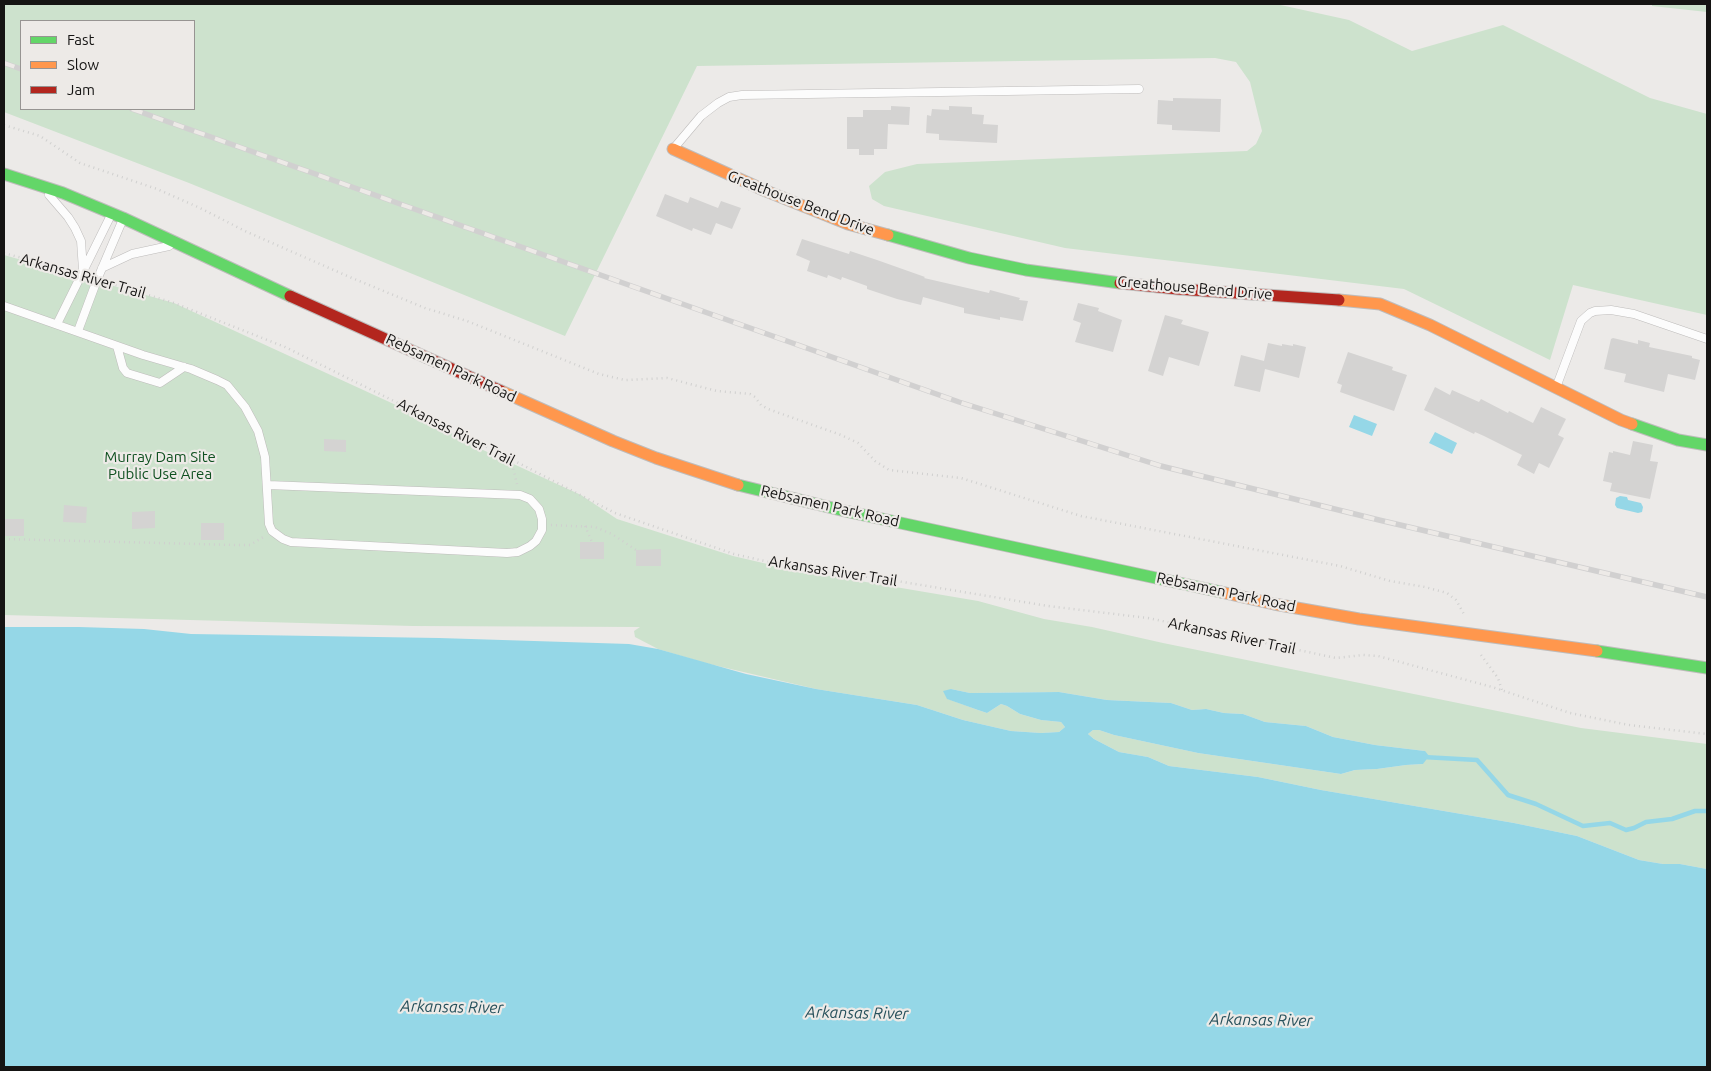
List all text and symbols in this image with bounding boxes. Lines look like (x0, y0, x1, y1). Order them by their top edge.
legend (20, 20, 195, 110)
text: Fast (67, 31, 94, 48)
text: Slow (67, 56, 99, 73)
text: Jam (67, 81, 95, 98)
street label: Greathouse Bend Drive (725, 167, 877, 239)
street label: Arkansas River Trail (18, 249, 148, 303)
street label: Greathouse Bend Drive (1117, 272, 1273, 304)
street label: Rebsamen Park Road (383, 330, 519, 406)
street label: Arkansas River Trail (394, 394, 518, 470)
park label: Murray Dam Site Public Use Area (104, 448, 216, 483)
street label: Rebsamen Park Road (759, 481, 901, 531)
street label: Arkansas River Trail (767, 552, 899, 590)
street label: Rebsamen Park Road (1155, 568, 1297, 616)
street label: Arkansas River Trail (1167, 614, 1297, 658)
water label: Arkansas River (400, 997, 504, 1017)
water label: Arkansas River (805, 1003, 909, 1023)
water label: Arkansas River (1209, 1010, 1313, 1030)

